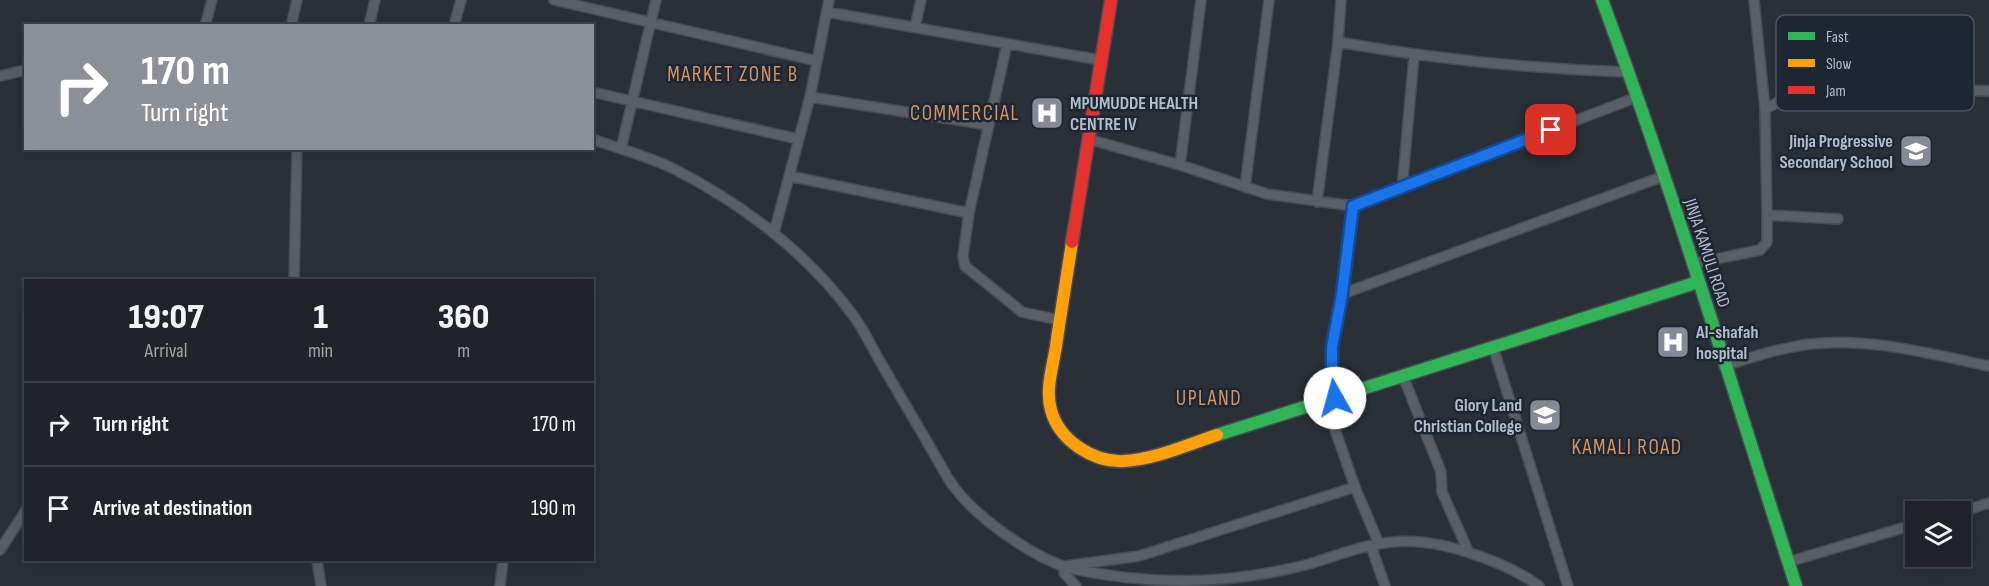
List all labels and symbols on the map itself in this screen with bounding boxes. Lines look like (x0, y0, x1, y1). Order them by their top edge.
legend (1776, 15, 1974, 111)
text: Fast (1826, 28, 1849, 47)
text: Slow (1826, 55, 1851, 74)
district label: MARKET ZONE B (667, 62, 799, 87)
text: Jam (1825, 82, 1846, 101)
place label: MPUMUDDE HEALTH CENTRE IV (1070, 93, 1198, 135)
hospital icon: MPUMUDDE HEALTH CENTRE IV (1029, 95, 1065, 131)
district label: COMMERCIAL (910, 101, 1020, 126)
pin (1525, 104, 1576, 155)
place label: Jinja Progressive Secondary School (1779, 131, 1893, 173)
school or university icon: Jinja Progressive Secondary School (1898, 133, 1934, 169)
street label: JINJA KAMULI ROAD (1679, 195, 1734, 310)
place label: Al-shafah hospital (1695, 322, 1758, 364)
hospital icon: Al-shafah hospital (1655, 324, 1691, 360)
position arrow (1303, 366, 1367, 430)
district label: UPLAND (1176, 386, 1242, 411)
place label: Glory Land Christian College (1414, 395, 1522, 437)
school or university icon: Glory Land Christian College (1527, 397, 1563, 433)
district label: KAMALI ROAD (1572, 435, 1682, 460)

